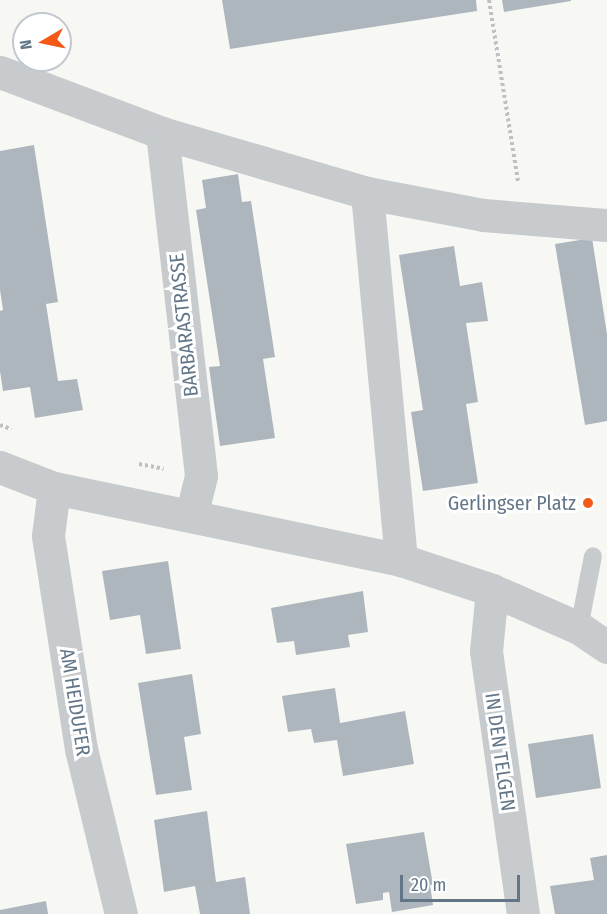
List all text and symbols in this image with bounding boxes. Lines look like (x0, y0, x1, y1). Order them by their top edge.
north arrow (12, 12, 72, 72)
text: N (16, 38, 36, 51)
street label: BARBARASTRASSE (165, 252, 203, 398)
place label: Gerlingser Platz (448, 491, 576, 515)
marker: Gerlingser Platz (581, 496, 595, 510)
street label: AM HEIDUFER (55, 646, 95, 758)
street label: IN DEN TELGEN (480, 691, 520, 813)
scale bar (403, 863, 523, 901)
text: 20 m (411, 874, 446, 896)

